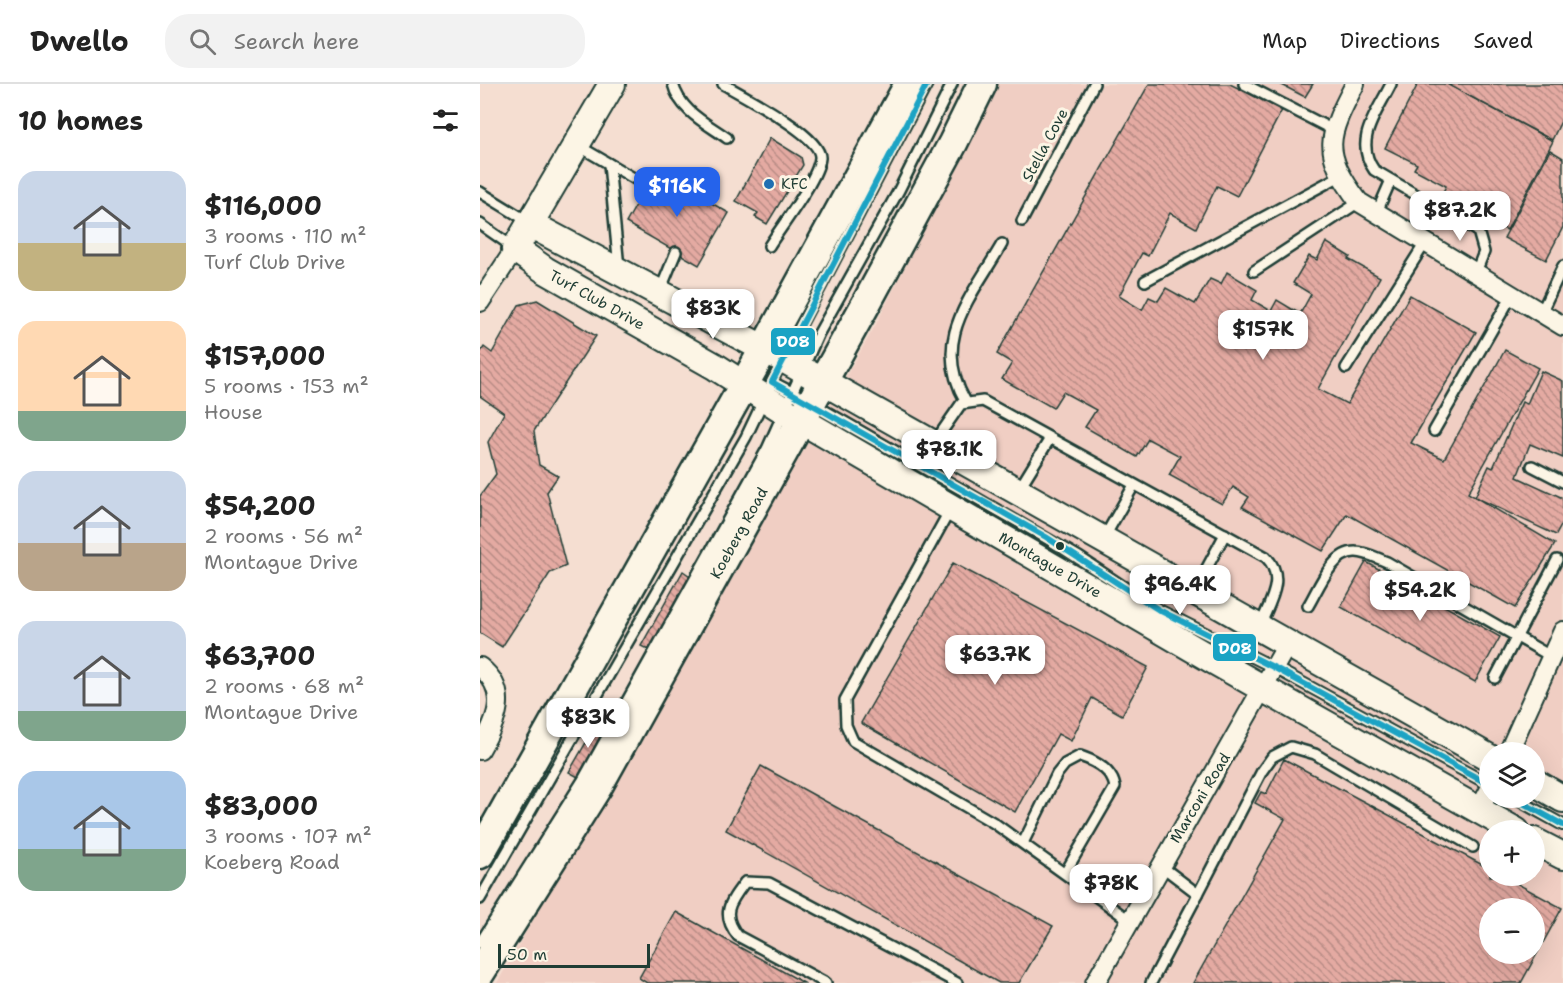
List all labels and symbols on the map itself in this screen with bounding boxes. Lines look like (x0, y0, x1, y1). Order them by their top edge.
street label: Stella Cove (1017, 105, 1073, 185)
pin: $116K (635, 167, 719, 218)
place label: KFC (781, 174, 808, 194)
marker: KFC (762, 177, 776, 191)
pin: $87.2K (1411, 191, 1509, 242)
street label: Turf Club Drive (546, 265, 648, 335)
pin: $83K (677, 289, 749, 340)
pin: $157K (1221, 310, 1305, 361)
line badge: D08 (770, 327, 816, 356)
text: D08 (776, 331, 810, 352)
pin: $78.1K (900, 430, 998, 481)
street label: Koeberg Road (706, 483, 773, 582)
street label: Montague Drive (995, 527, 1105, 603)
unlabelled marker (1054, 540, 1066, 552)
pin: $96.4K (1131, 565, 1229, 616)
pin: $54.2K (1371, 571, 1469, 622)
line badge: D08 (1212, 633, 1257, 662)
pin: $63.7K (946, 635, 1044, 686)
text: D08 (1218, 638, 1252, 659)
pin: $83K (552, 698, 624, 749)
street label: Marconi Road (1165, 749, 1235, 847)
pin: $78K (1075, 864, 1147, 915)
scale bar (498, 941, 650, 968)

